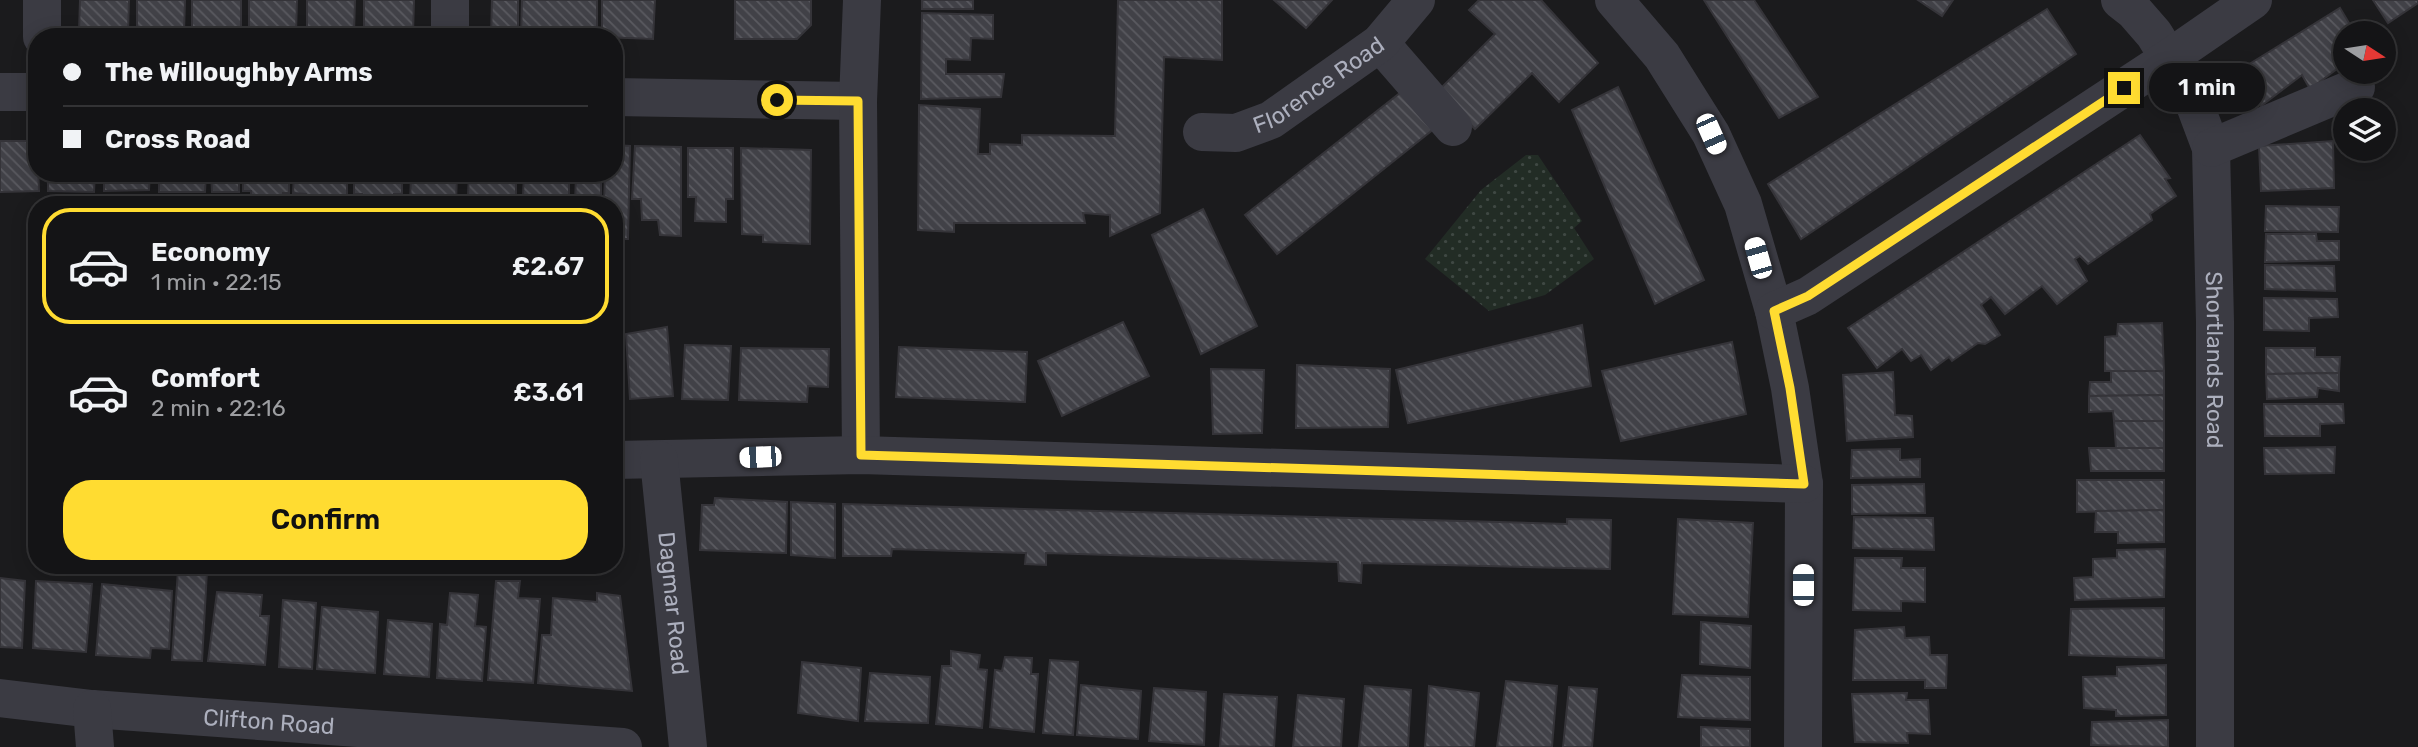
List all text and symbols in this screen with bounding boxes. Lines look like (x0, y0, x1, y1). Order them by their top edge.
north arrow (2333, 21, 2396, 84)
map controls (2333, 21, 2396, 161)
street label: Florence Road (1249, 30, 1390, 139)
text: The Willoughby Arms (105, 57, 373, 88)
callout: 1 min (2148, 64, 2264, 112)
route end (2108, 72, 2140, 104)
text: 1 min (2178, 73, 2236, 101)
route start (761, 84, 793, 116)
button: layers (2333, 98, 2396, 161)
car (1693, 111, 1730, 157)
text: Cross Road (105, 124, 251, 155)
icon: car (67, 235, 130, 298)
car (1743, 235, 1774, 281)
text: Economy (151, 237, 270, 268)
text: £2.67 (512, 251, 584, 282)
text: 1 min · 22:15 (151, 268, 282, 296)
street label: Shortlands Road (2200, 271, 2229, 448)
icon: car (67, 361, 130, 424)
text: Comfort (151, 363, 260, 394)
text: £3.61 (513, 377, 584, 408)
text: 2 min · 22:16 (151, 394, 286, 422)
car (739, 446, 782, 468)
button: Confirm (63, 480, 588, 560)
street label: Dagmar Road (652, 530, 695, 676)
car (1793, 564, 1814, 606)
street label: Clifton Road (202, 703, 336, 740)

